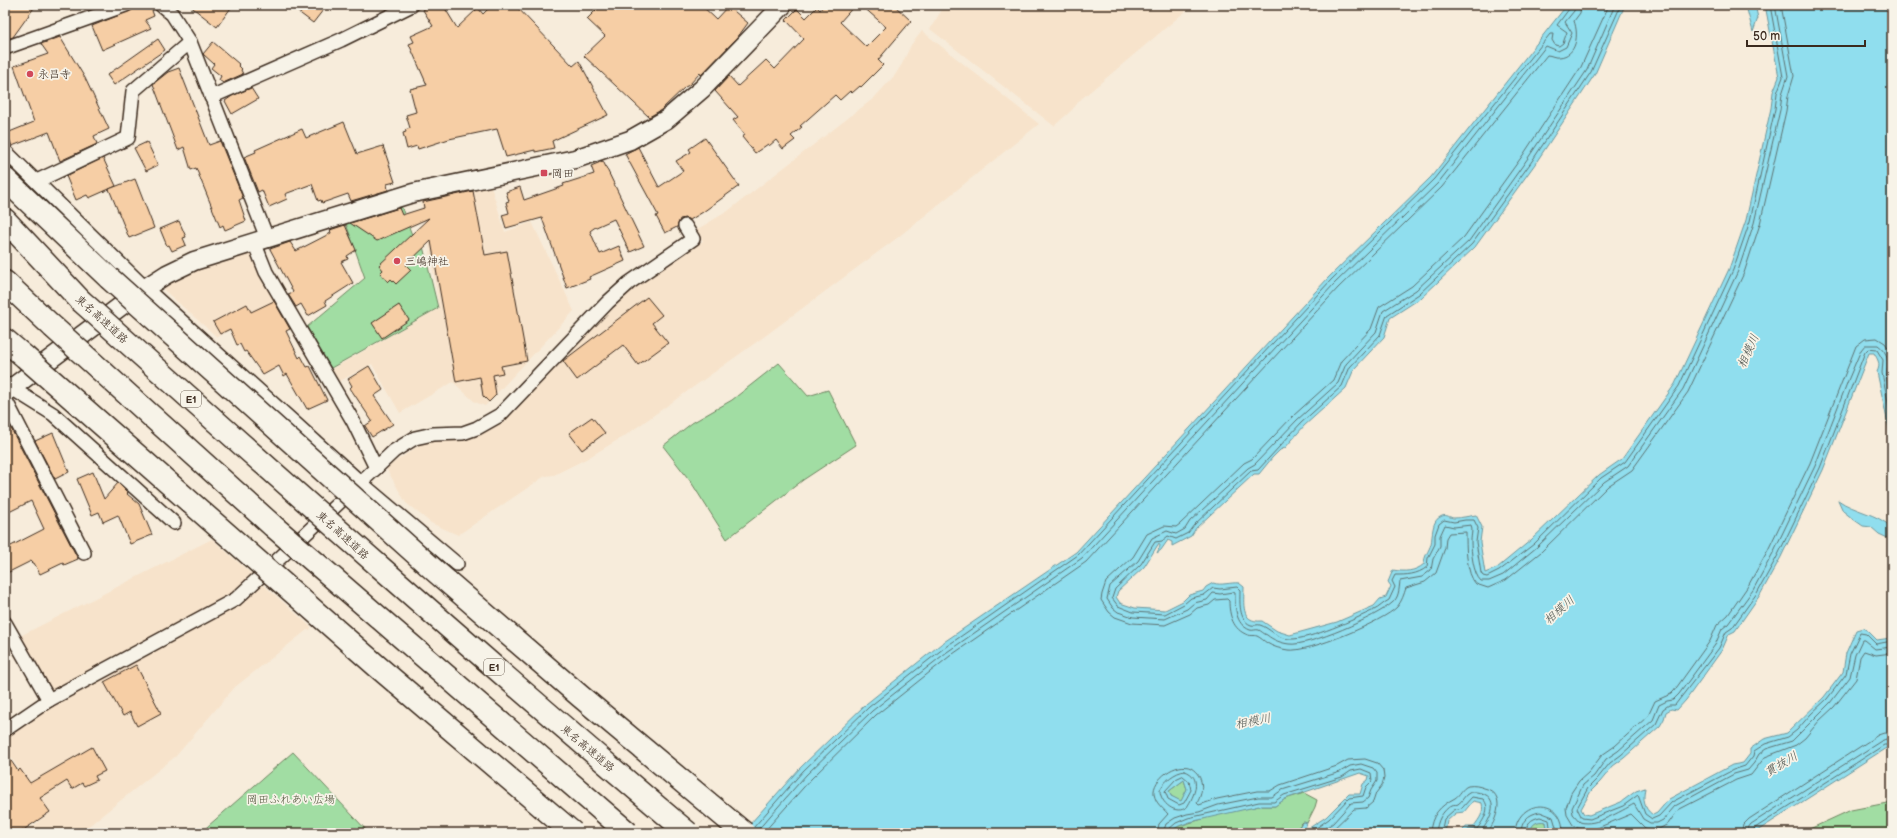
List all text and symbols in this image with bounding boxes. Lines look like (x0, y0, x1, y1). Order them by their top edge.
scale bar (1747, 22, 1865, 48)
text: 50 m (1753, 29, 1780, 44)
place label: 永昌寺 (38, 68, 71, 81)
marker: 永昌寺 (25, 69, 35, 79)
place label: 岡田 (552, 167, 574, 180)
marker: 岡田 (539, 168, 549, 178)
place label: 三嶋神社 (405, 255, 449, 268)
marker: 三嶋神社 (392, 256, 402, 266)
street label: 東名高速道路 (73, 292, 131, 346)
water label: 相模川 (1734, 332, 1763, 371)
road number: E1 (181, 391, 201, 407)
street label: 東名高速道路 (314, 508, 372, 562)
water label: 相模川 (1541, 593, 1578, 628)
road number: E1 (484, 659, 504, 675)
water label: 相模川 (1234, 711, 1272, 732)
street label: 東名高速道路 (558, 722, 617, 775)
water label: 貫抜川 (1762, 749, 1801, 780)
park label: 岡田ふれあい広場 (247, 793, 335, 806)

